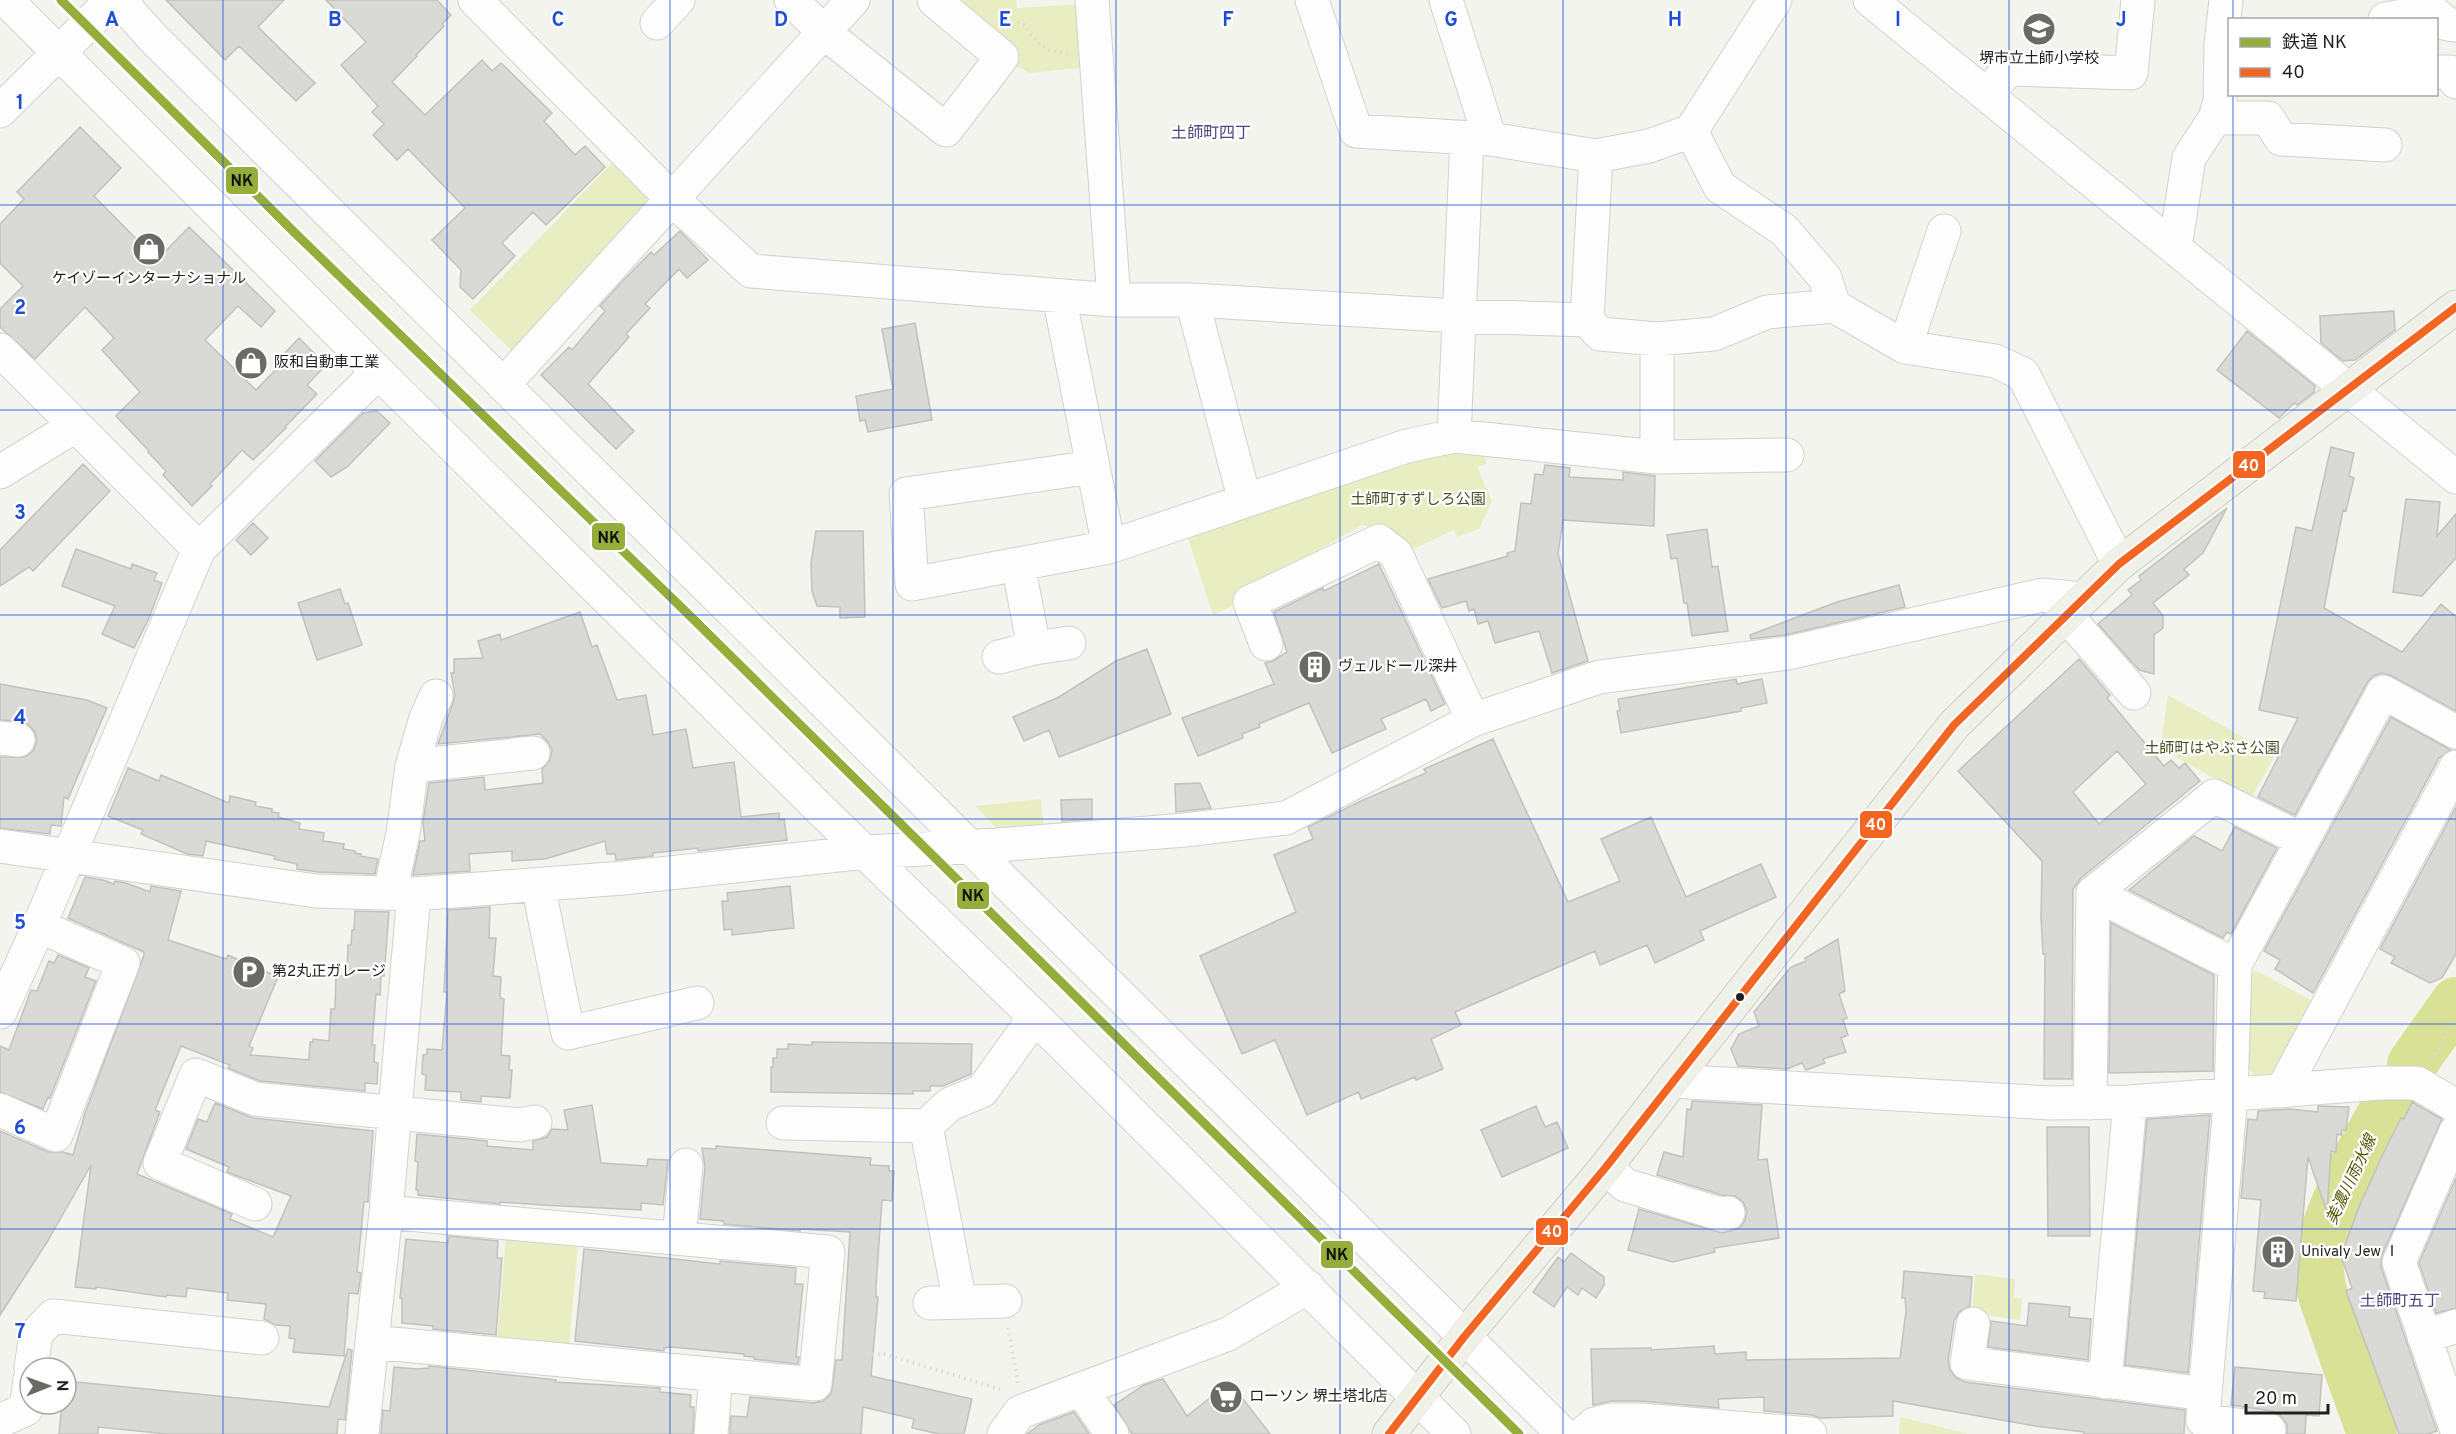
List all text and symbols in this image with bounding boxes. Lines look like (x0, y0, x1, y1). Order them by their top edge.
text: A (105, 8, 119, 34)
text: B (328, 8, 342, 34)
text: C (552, 8, 564, 34)
text: D (774, 8, 788, 34)
text: E (999, 8, 1011, 34)
text: F (1222, 8, 1234, 34)
text: G (1444, 8, 1458, 34)
text: H (1668, 8, 1682, 34)
text: I (1895, 8, 1901, 34)
text: J (2115, 8, 2127, 34)
school or university icon: 堺市立土師小学校 (2021, 11, 2057, 47)
legend (2228, 18, 2438, 96)
text: 鉄道 NK (2282, 32, 2347, 55)
place label: 堺市立土師小学校 (1979, 50, 2099, 69)
text: 40 (2282, 62, 2305, 85)
text: 1 (16, 91, 24, 117)
district label: 土師町四丁 (1171, 124, 1251, 144)
line badge: NK (225, 166, 259, 195)
text: NK (231, 172, 253, 192)
shop icon: ケイゾーインターナショナル (131, 231, 167, 267)
place label: ケイゾーインターナショナル (52, 270, 246, 289)
text: 2 (14, 296, 26, 322)
shop icon: 阪和自動車工業 (233, 345, 269, 381)
place label: 阪和自動車工業 (274, 354, 379, 373)
line badge: 40 (2232, 450, 2266, 479)
text: 40 (2239, 457, 2259, 477)
park label: 土師町すずしろ公園 (1350, 491, 1486, 510)
text: 3 (14, 501, 26, 527)
line badge: NK (591, 522, 626, 551)
text: NK (598, 529, 620, 549)
building icon: ヴェルドール深井 (1297, 649, 1333, 685)
place label: ヴェルドール深井 (1338, 657, 1458, 677)
text: 4 (14, 706, 26, 732)
park label: 土師町はやぶさ公園 (2144, 740, 2280, 759)
line badge: 40 (1859, 810, 1893, 839)
text: 40 (1866, 816, 1886, 836)
line badge: NK (956, 881, 990, 910)
text: NK (962, 887, 984, 907)
text: 5 (14, 911, 26, 937)
parking icon: 第2丸正ガレージ (231, 954, 267, 990)
place label: 第2丸正ガレージ (272, 963, 386, 982)
unlabelled marker (1734, 991, 1746, 1003)
text: 6 (14, 1116, 26, 1142)
water label: 美濃川雨水線 (2323, 1130, 2382, 1228)
line badge: 40 (1535, 1217, 1569, 1246)
text: 40 (1542, 1223, 1562, 1243)
building icon: Univaly Jew Ⅰ (2260, 1234, 2296, 1270)
line badge: NK (1320, 1240, 1354, 1269)
place label: Univaly Jew Ⅰ (2301, 1243, 2400, 1262)
text: NK (1326, 1246, 1348, 1266)
district label: 土師町五丁 (2360, 1292, 2440, 1312)
text: 7 (15, 1320, 25, 1346)
north arrow (18, 1356, 78, 1416)
scale bar (2246, 1377, 2328, 1415)
supermarket icon: ローソン 堺土塔北店 (1208, 1379, 1244, 1415)
text: N (51, 1380, 71, 1392)
place label: ローソン 堺土塔北店 (1249, 1387, 1388, 1407)
text: 20 m (2255, 1388, 2297, 1411)

